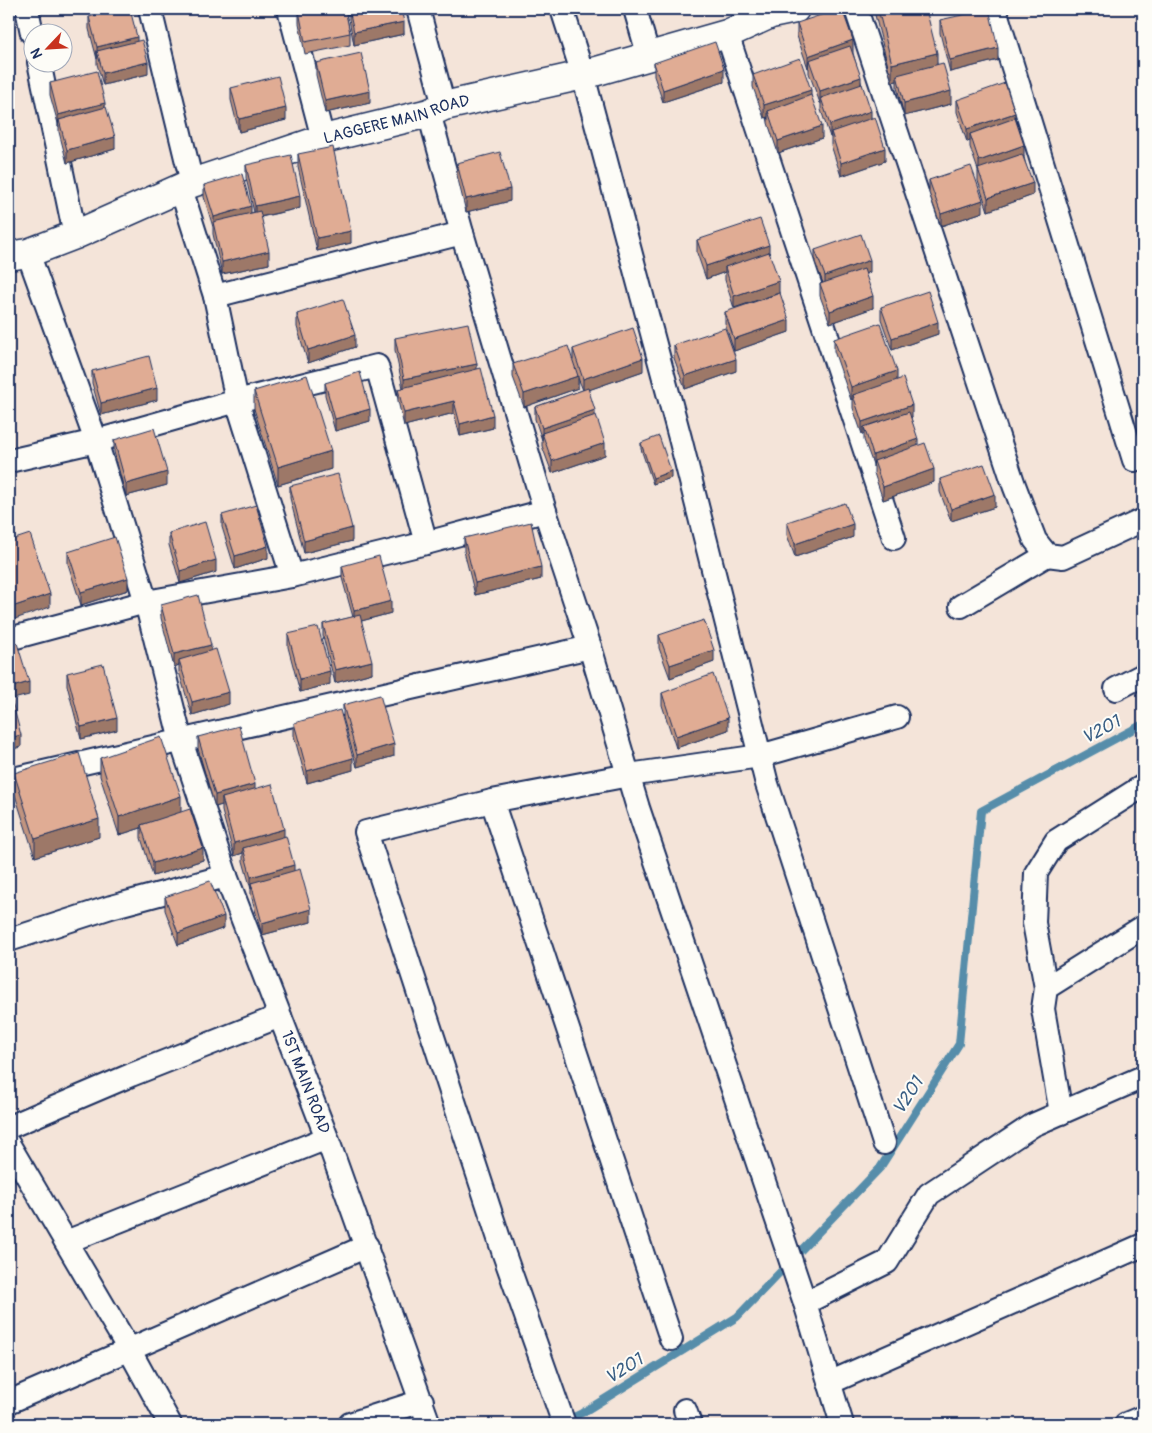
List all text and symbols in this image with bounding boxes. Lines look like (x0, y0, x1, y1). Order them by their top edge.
north arrow (22, 22, 72, 72)
text: N (27, 45, 46, 61)
street label: LAGGERE MAIN ROAD (321, 91, 471, 149)
water label: V201 (1078, 709, 1126, 750)
street label: 1ST MAIN ROAD (277, 1028, 334, 1136)
water label: V201 (887, 1071, 930, 1119)
water label: V201 (601, 1348, 649, 1389)

